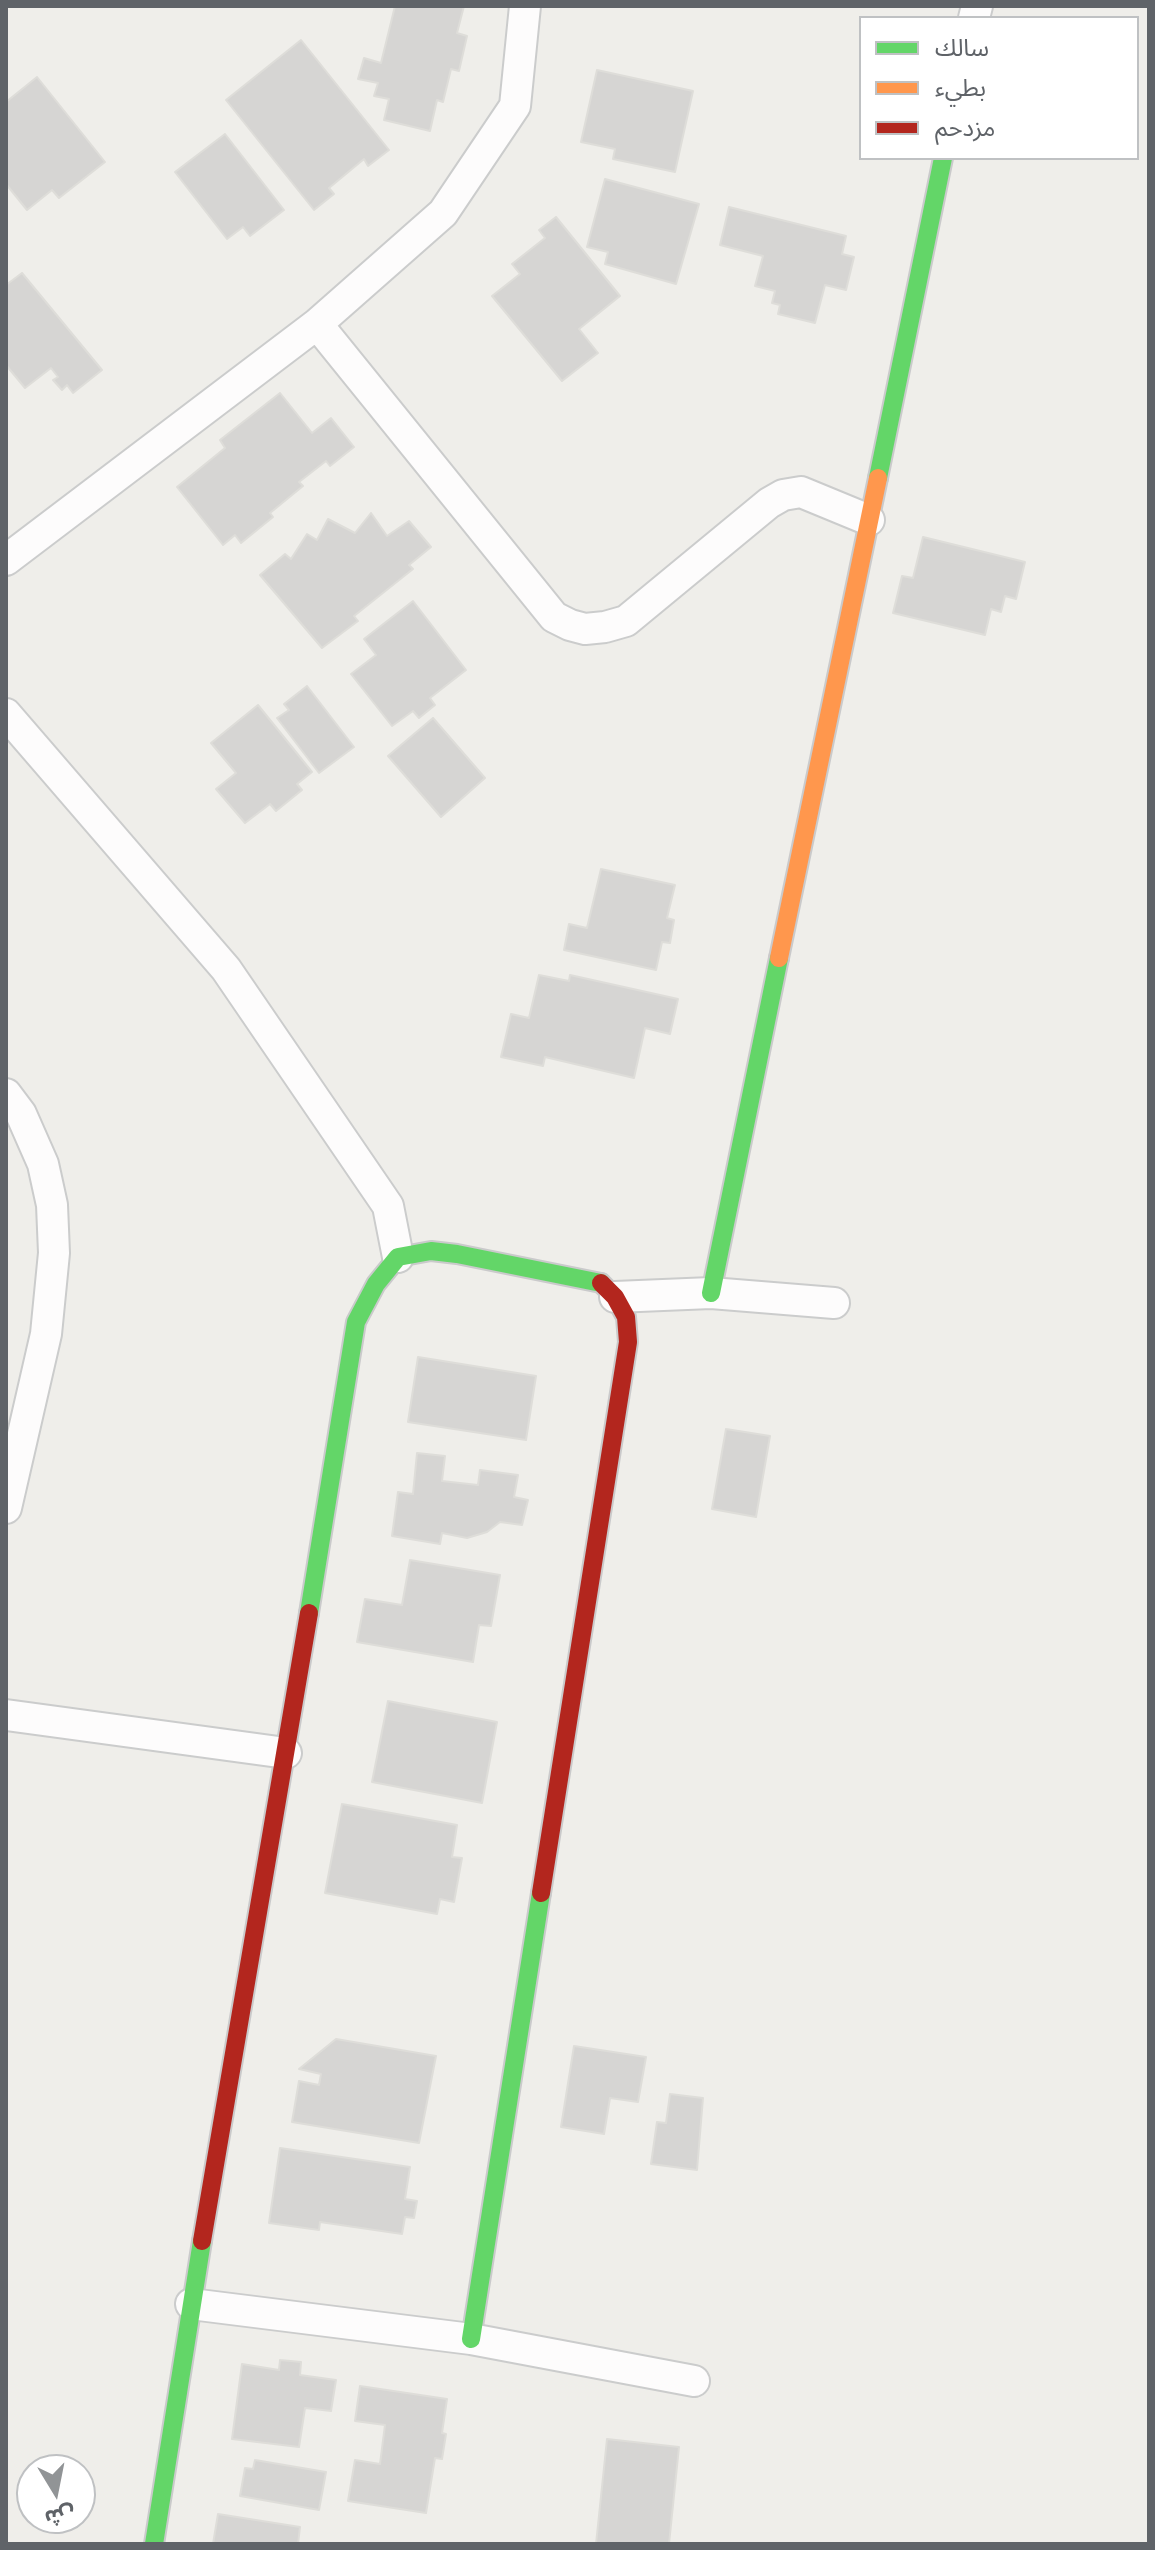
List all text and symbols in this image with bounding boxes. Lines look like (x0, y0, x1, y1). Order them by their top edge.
legend (859, 16, 1139, 160)
text: سالك (935, 34, 989, 62)
text: بطيء (935, 74, 986, 102)
text: مزدحم (935, 114, 995, 142)
north arrow (16, 2454, 96, 2534)
text: ش (43, 2500, 77, 2532)

